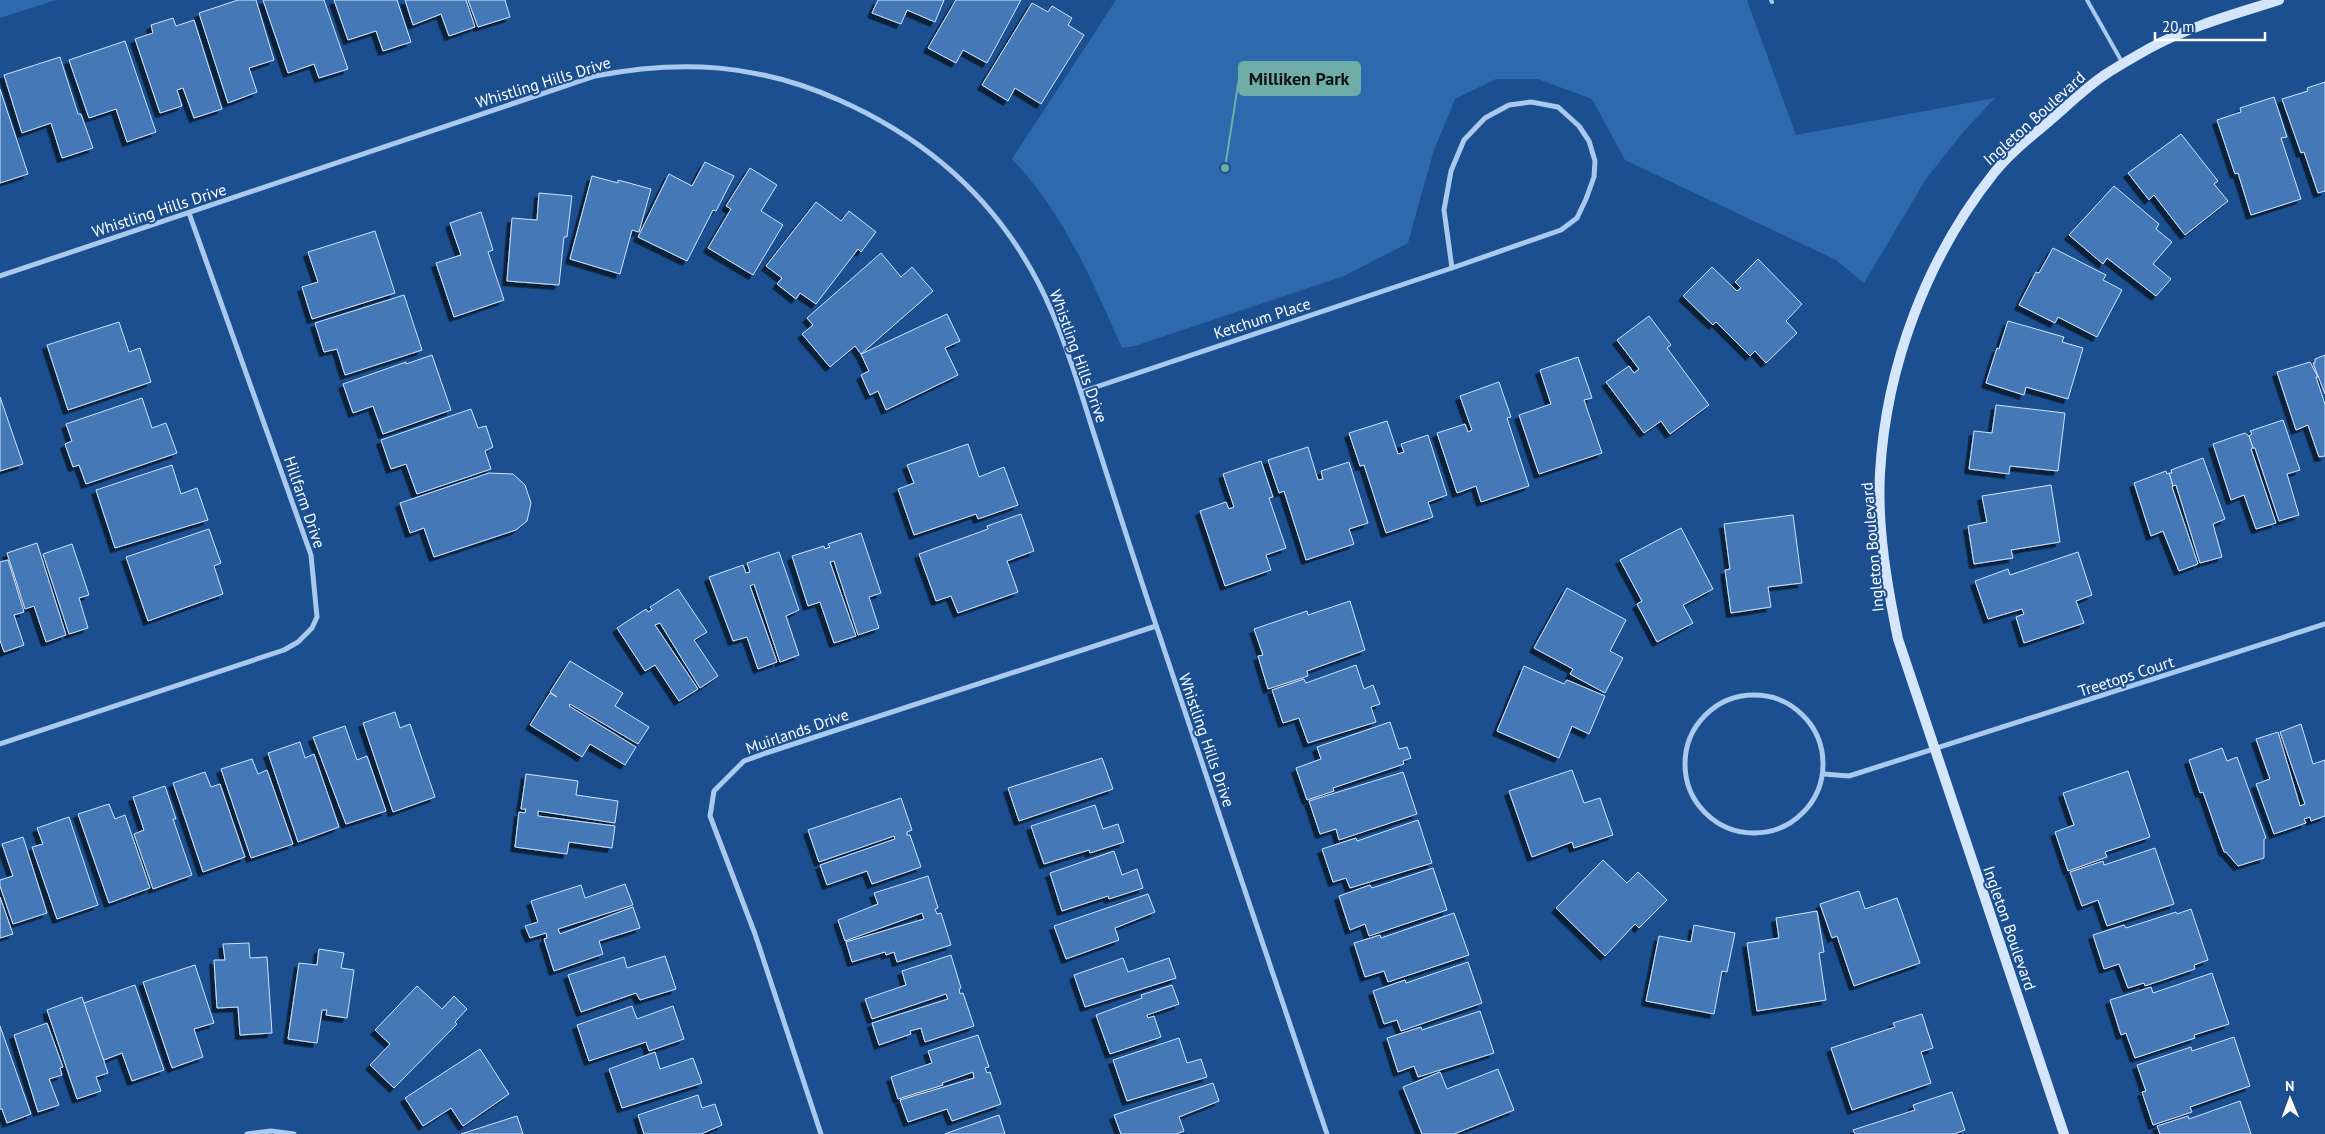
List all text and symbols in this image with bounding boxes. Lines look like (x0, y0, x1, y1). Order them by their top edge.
scale bar (2155, 10, 2265, 42)
text: 20 m (2162, 17, 2195, 36)
street label: Whistling Hills Drive (473, 52, 613, 112)
callout: Milliken Park (1239, 62, 1360, 95)
text: Milliken Park (1249, 67, 1349, 90)
street label: Ingleton Boulevard (1979, 67, 2089, 169)
street label: Whistling Hills Drive (89, 179, 229, 241)
street label: Whistling Hills Drive (1046, 287, 1112, 425)
street label: Ketchum Place (1211, 293, 1313, 343)
street label: Hillfarm Drive (280, 453, 330, 551)
street label: Ingleton Boulevard (1856, 481, 1888, 613)
street label: Treetops Court (2076, 651, 2177, 701)
street label: Whistling Hills Drive (1175, 670, 1239, 810)
street label: Muirlands Drive (743, 704, 851, 758)
street label: Ingleton Boulevard (1979, 863, 2041, 993)
north arrow (2265, 1074, 2315, 1124)
text: N (2285, 1077, 2295, 1095)

